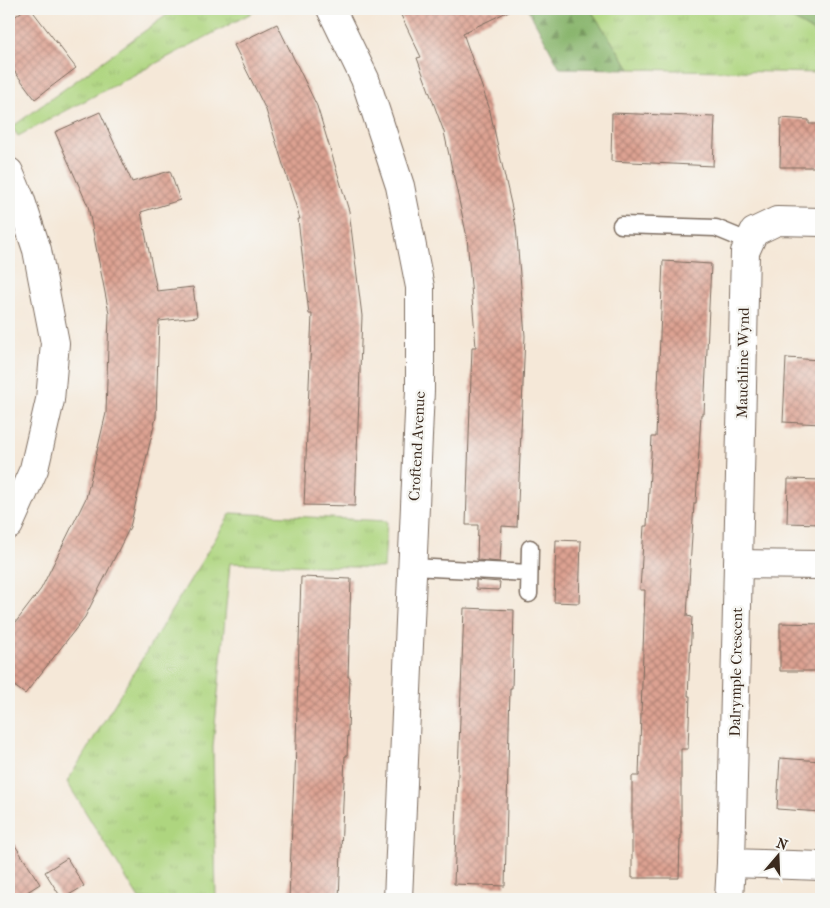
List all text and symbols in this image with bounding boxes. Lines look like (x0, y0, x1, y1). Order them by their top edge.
street label: Mauchline Wynd (733, 307, 753, 419)
street label: Croftend Avenue (405, 390, 429, 501)
street label: Dalrymple Crescent (726, 607, 746, 737)
north arrow (752, 830, 802, 880)
text: N (774, 834, 790, 854)

